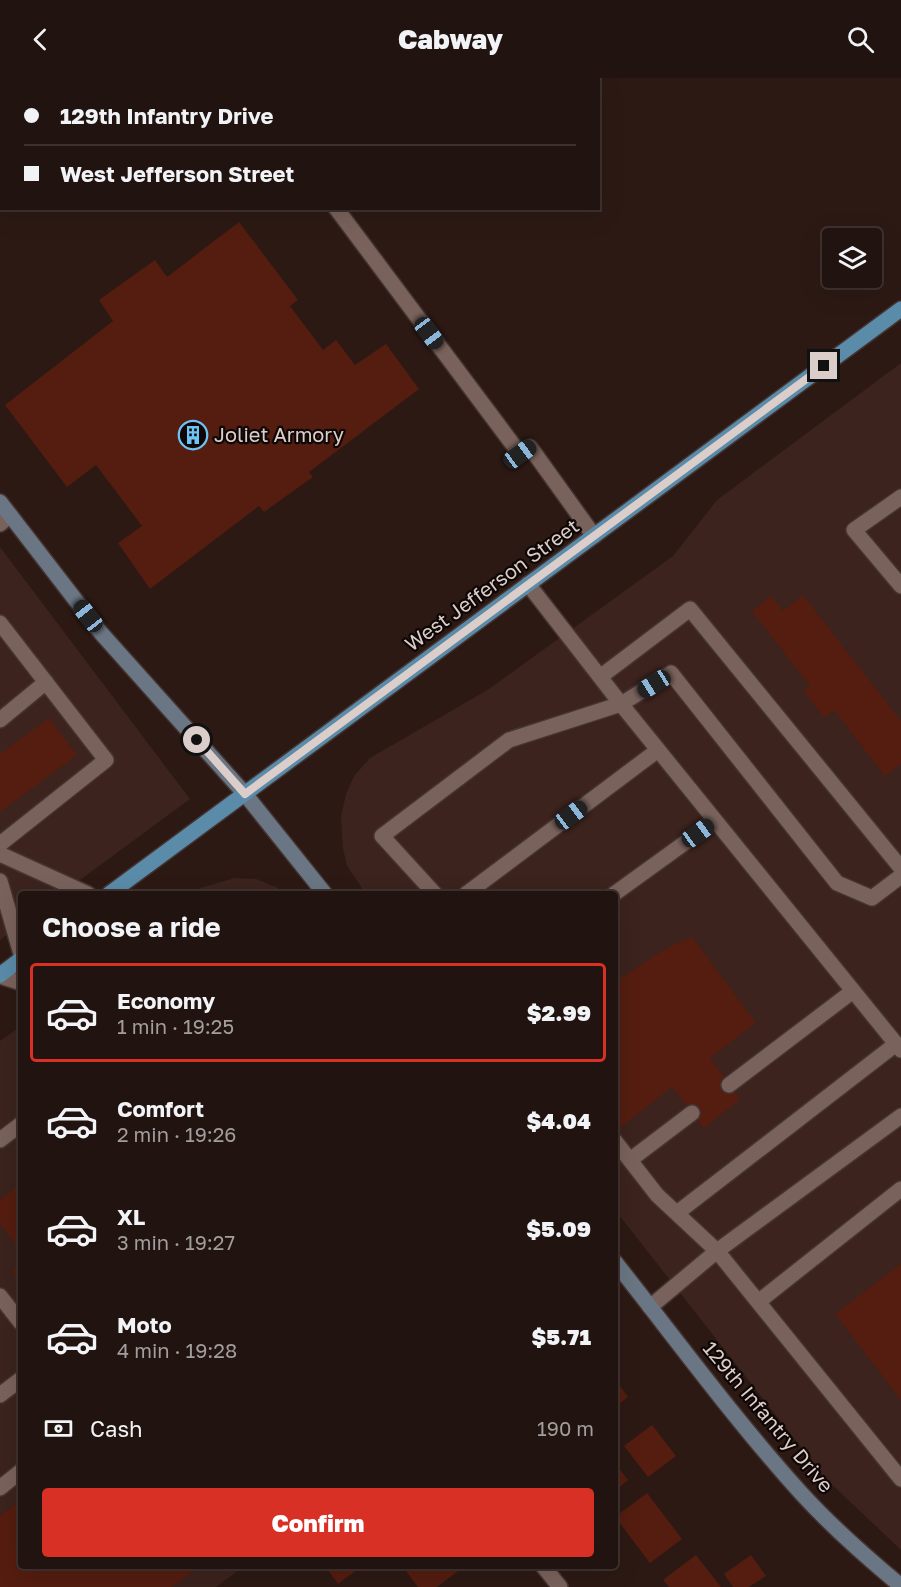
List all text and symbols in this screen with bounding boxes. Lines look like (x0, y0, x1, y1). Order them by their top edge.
icon: back (24, 23, 57, 56)
text: Cabway (398, 23, 503, 55)
icon: search (844, 23, 877, 56)
text: 129th Infantry Drive (60, 102, 274, 129)
text: West Jefferson Street (60, 160, 294, 187)
map controls (822, 228, 882, 288)
button: layers (822, 228, 882, 288)
car (411, 313, 447, 353)
route end (810, 352, 837, 379)
building icon: Joliet Armory (177, 419, 209, 451)
place label: Joliet Armory (214, 422, 344, 446)
car (500, 436, 540, 472)
street label: West Jefferson Street (400, 513, 583, 655)
car (70, 596, 106, 636)
car (634, 667, 674, 701)
route start (183, 726, 210, 753)
car (551, 797, 591, 833)
car (678, 815, 718, 851)
text: Choose a ride (42, 911, 221, 943)
icon: car (45, 986, 99, 1040)
text: Economy (117, 987, 215, 1014)
text: $2.99 (527, 999, 591, 1026)
text: 1 min · 19:25 (117, 1014, 234, 1038)
icon: car (45, 1094, 99, 1148)
text: Comfort (117, 1095, 204, 1122)
text: $4.04 (527, 1107, 591, 1134)
text: 2 min · 19:26 (117, 1122, 236, 1146)
icon: car (45, 1202, 99, 1256)
text: XL (117, 1203, 145, 1230)
text: $5.09 (526, 1215, 591, 1242)
text: 3 min · 19:27 (117, 1230, 235, 1254)
icon: car (45, 1310, 99, 1364)
text: Moto (117, 1311, 172, 1338)
text: $5.71 (531, 1323, 591, 1350)
street label: 129th Infantry Drive (699, 1336, 839, 1497)
text: 4 min · 19:28 (117, 1338, 237, 1362)
icon: cash (42, 1412, 75, 1445)
text: Cash (90, 1415, 143, 1442)
text: 190 m (537, 1416, 594, 1440)
button: Confirm (42, 1488, 594, 1557)

